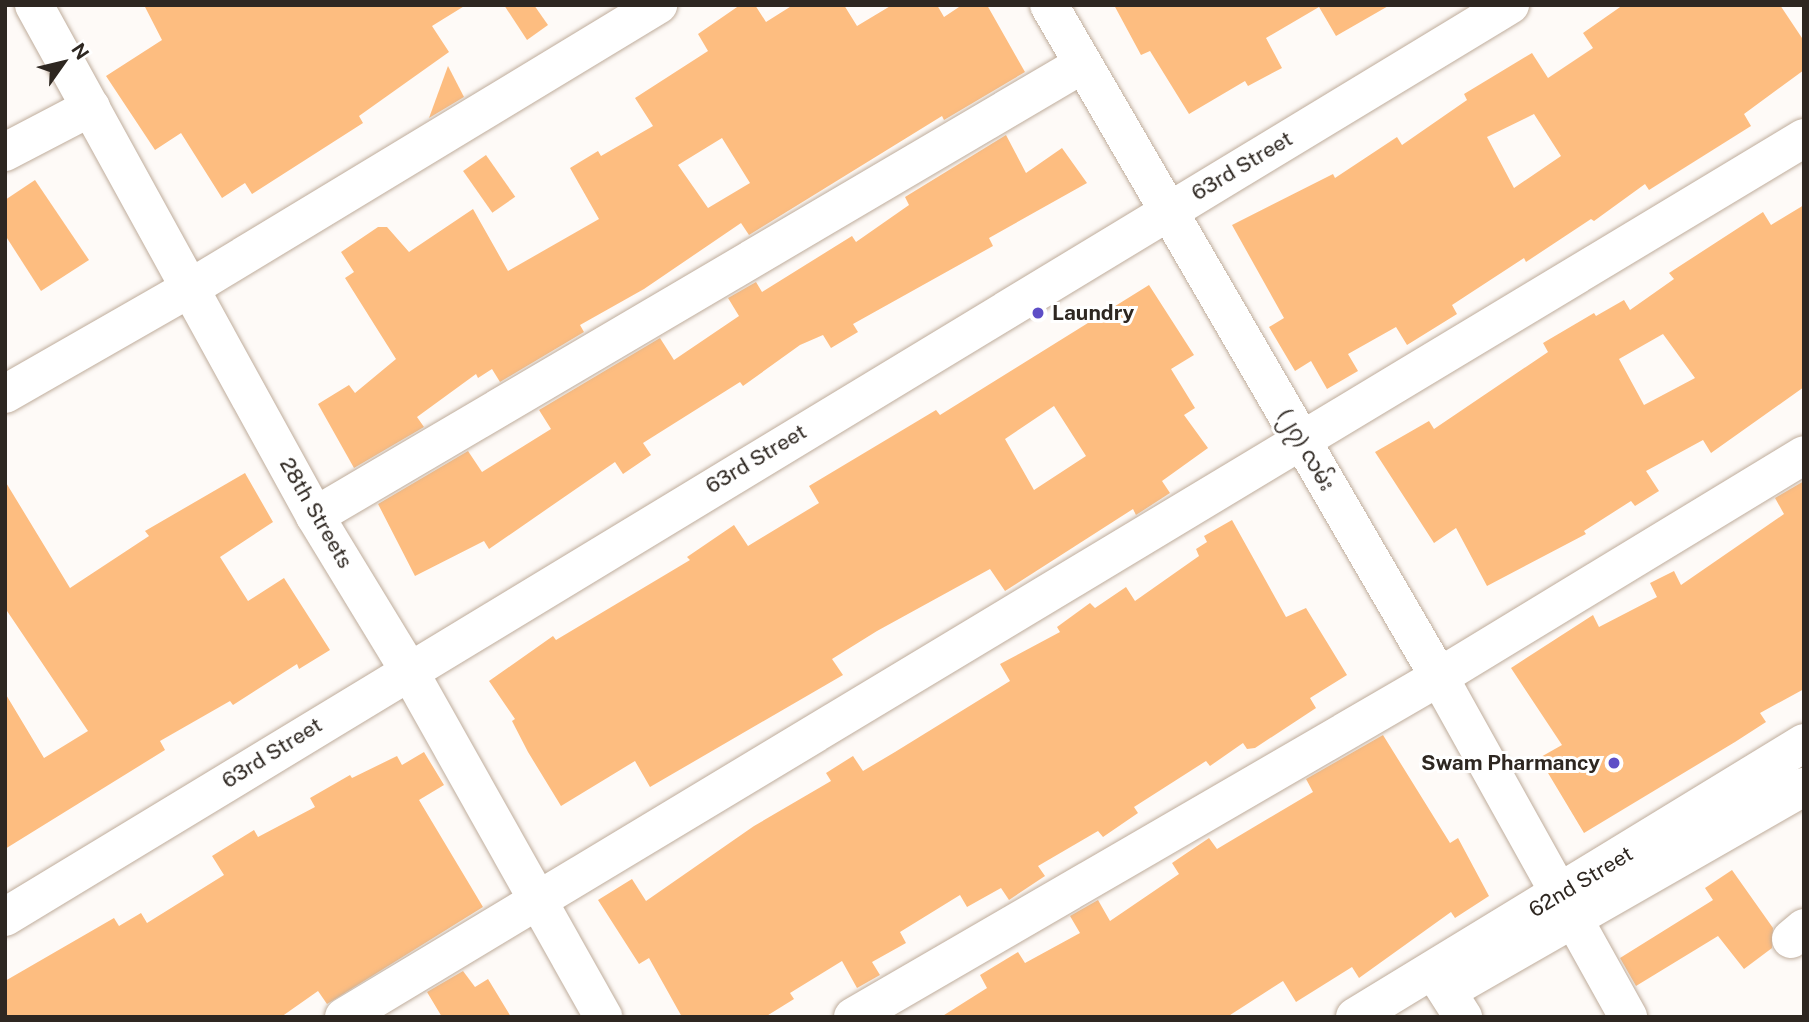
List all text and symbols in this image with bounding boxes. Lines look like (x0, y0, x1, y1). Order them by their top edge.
north arrow (28, 28, 98, 98)
text: N (67, 39, 94, 64)
street label: 63rd Street (1187, 126, 1297, 206)
place label: Laundry (1052, 300, 1134, 326)
marker: Laundry (1030, 305, 1046, 321)
street label: (၂၇) လမ်း (1272, 404, 1340, 496)
street label: 63rd Street (701, 419, 811, 499)
street label: 28th Streets (274, 453, 358, 573)
street label: 63rd Street (217, 712, 327, 794)
place label: Swam Pharmancy (1421, 750, 1600, 776)
marker: Swam Pharmancy (1606, 755, 1622, 771)
street label: 62nd Street (1525, 841, 1637, 923)

